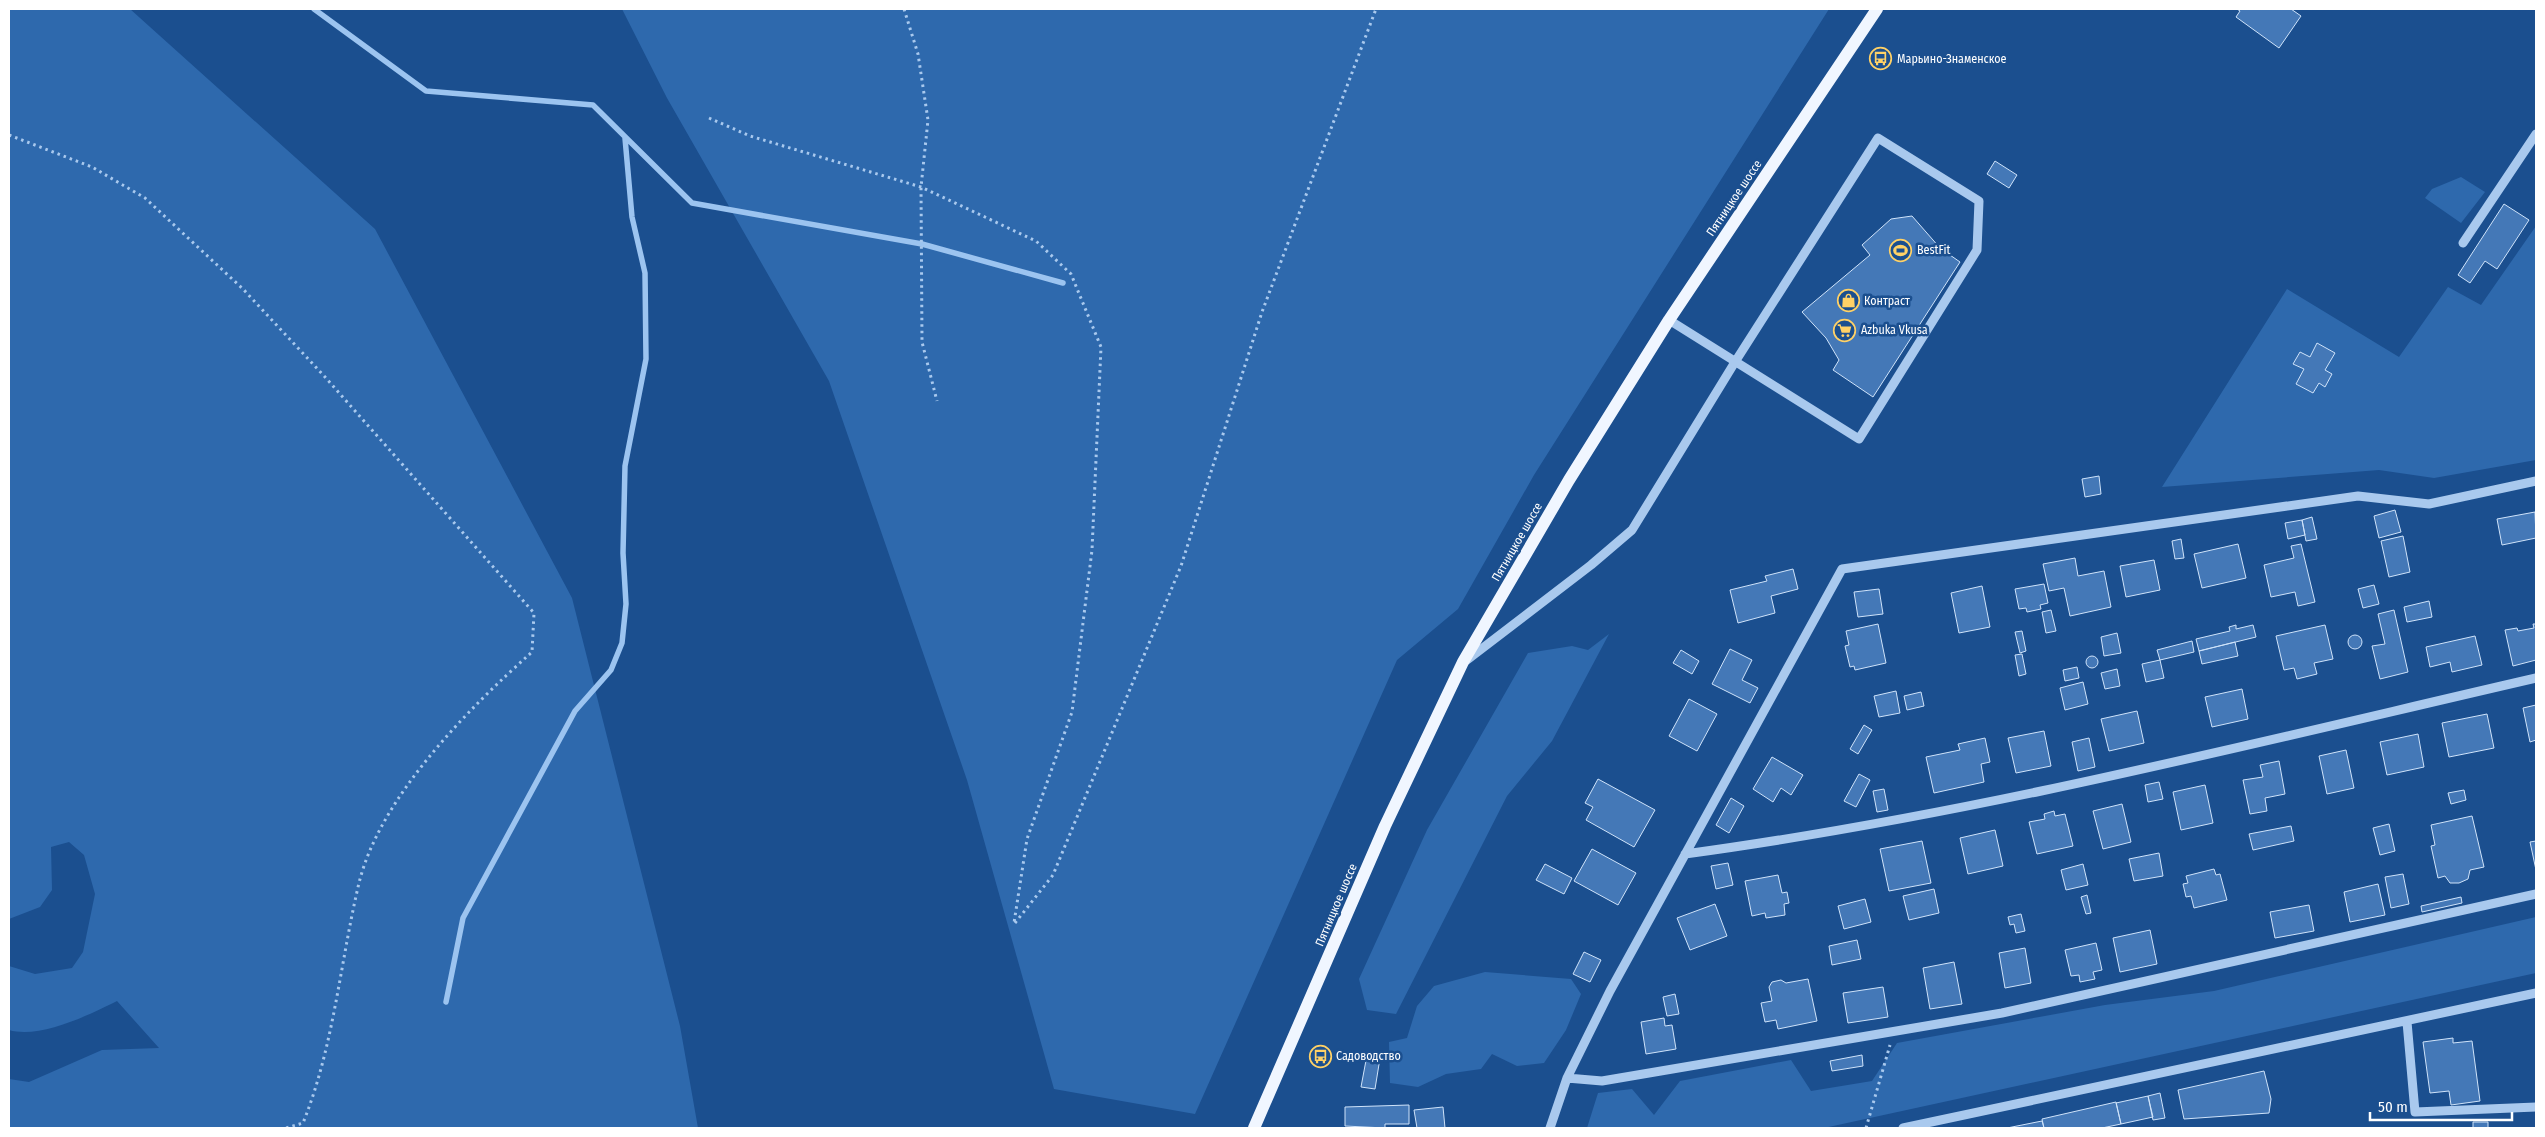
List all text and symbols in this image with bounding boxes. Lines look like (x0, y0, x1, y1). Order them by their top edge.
bus stop icon: Марьино-Знаменское (1869, 47, 1893, 71)
place label: Марьино-Знаменское (1897, 52, 2007, 66)
street label: Пятницкое шоссе (1703, 157, 1765, 239)
sports icon: BestFit (1889, 238, 1913, 262)
place label: BestFit (1917, 243, 1950, 257)
shop icon: Контраст (1836, 289, 1860, 313)
place label: Контраст (1864, 294, 1910, 308)
supermarket icon: Azbuka Vkusa (1833, 318, 1857, 342)
place label: Azbuka Vkusa (1861, 323, 1928, 337)
street label: Пятницкое шоссе (1489, 500, 1545, 584)
street label: Пятницкое шоссе (1312, 861, 1360, 948)
bus stop icon: Садоводство (1308, 1044, 1332, 1068)
place label: Садоводство (1336, 1049, 1401, 1063)
scale bar (2370, 1090, 2512, 1122)
text: 50 m (2378, 1098, 2408, 1116)

